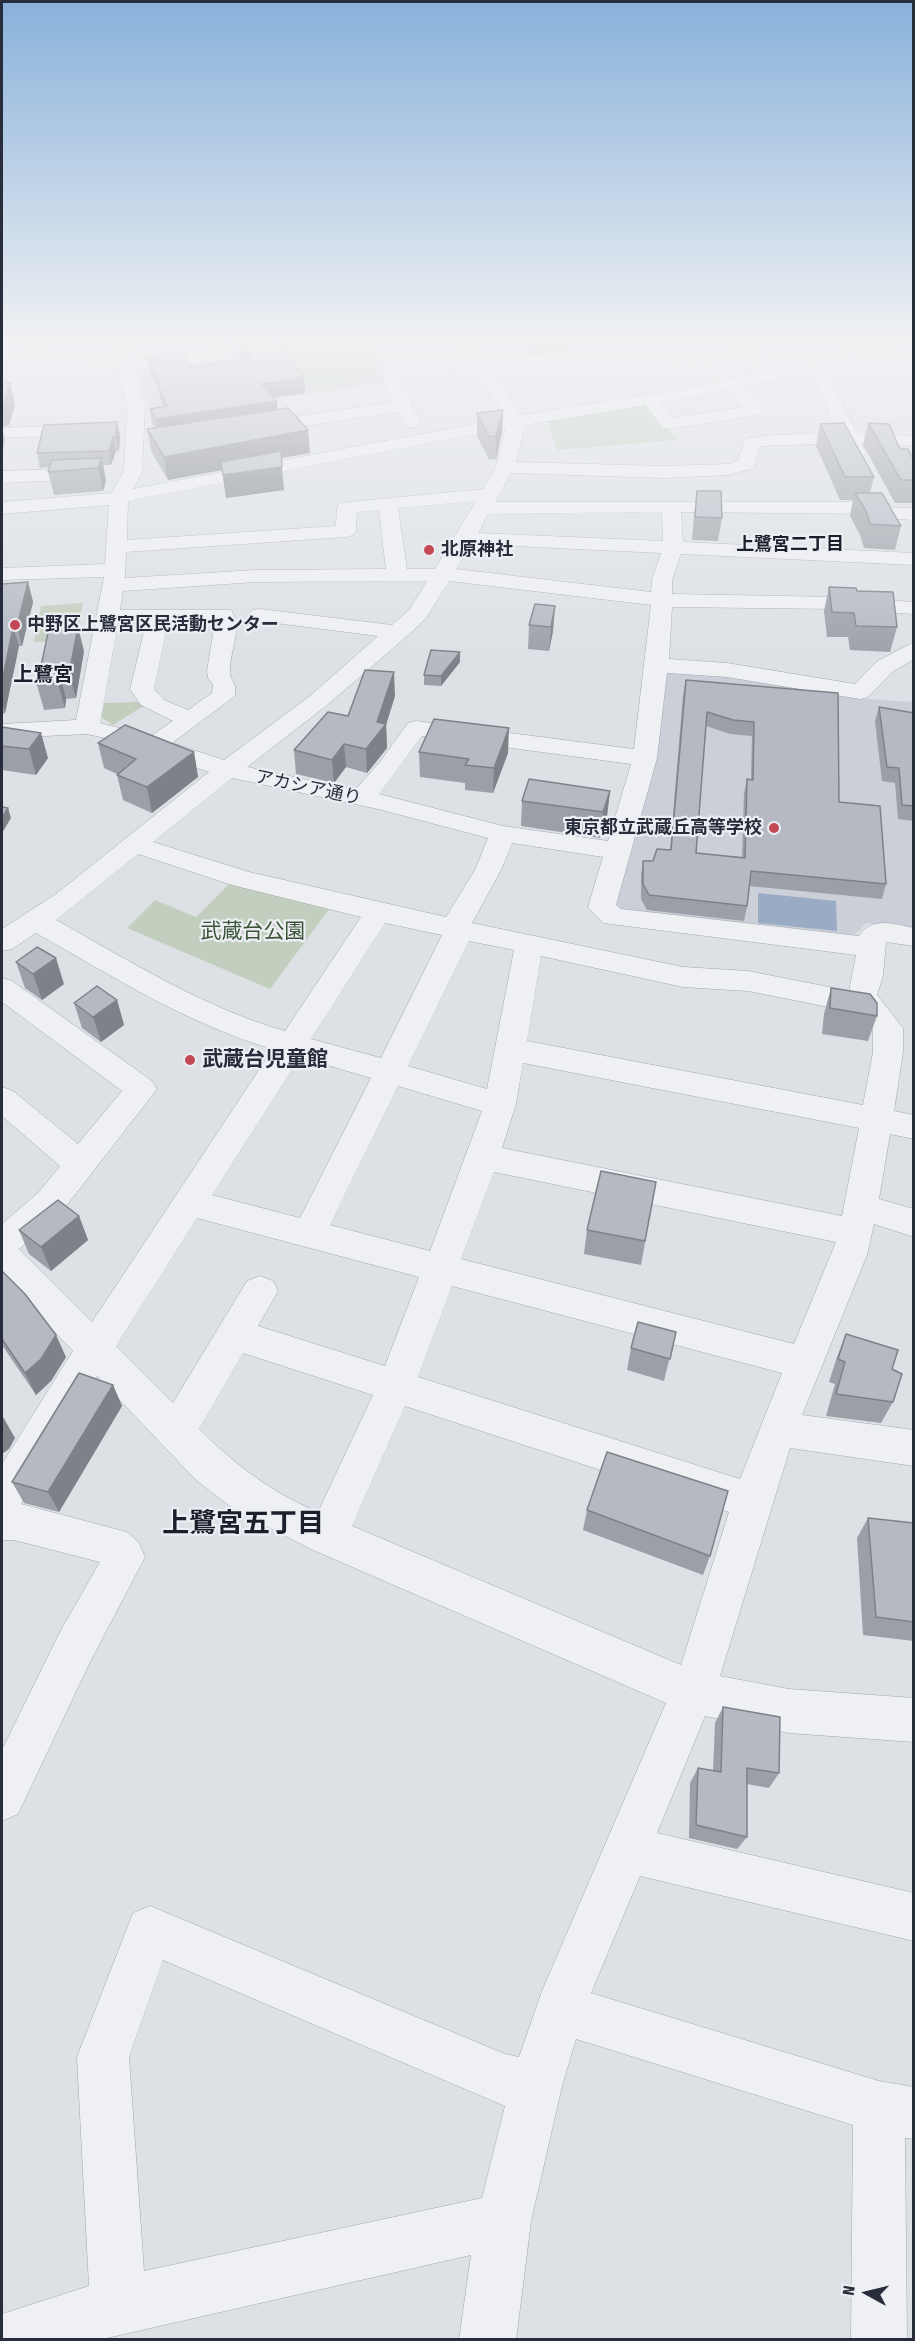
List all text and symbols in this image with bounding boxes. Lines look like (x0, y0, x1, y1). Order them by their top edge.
district label: 上鷺宮二丁目 (736, 534, 844, 556)
place label: 北原神社 (441, 539, 513, 561)
marker: 北原神社 (422, 543, 436, 557)
place label: 中野区上鷺宮区民活動センター (27, 614, 279, 636)
marker: 中野区上鷺宮区民活動センター (8, 618, 22, 632)
district label: 上鷺宮 (13, 663, 73, 687)
street label: アカシア通り (253, 766, 363, 810)
place label: 東京都立武蔵丘高等学校 (564, 817, 762, 839)
marker: 東京都立武蔵丘高等学校 (767, 821, 781, 835)
park label: 武蔵台公園 (201, 919, 305, 945)
place label: 武蔵台児童館 (202, 1047, 328, 1073)
marker: 武蔵台児童館 (183, 1053, 197, 1067)
district label: 上鷺宮五丁目 (162, 1508, 324, 1540)
north arrow (837, 2263, 897, 2323)
text: N (839, 2284, 859, 2296)

